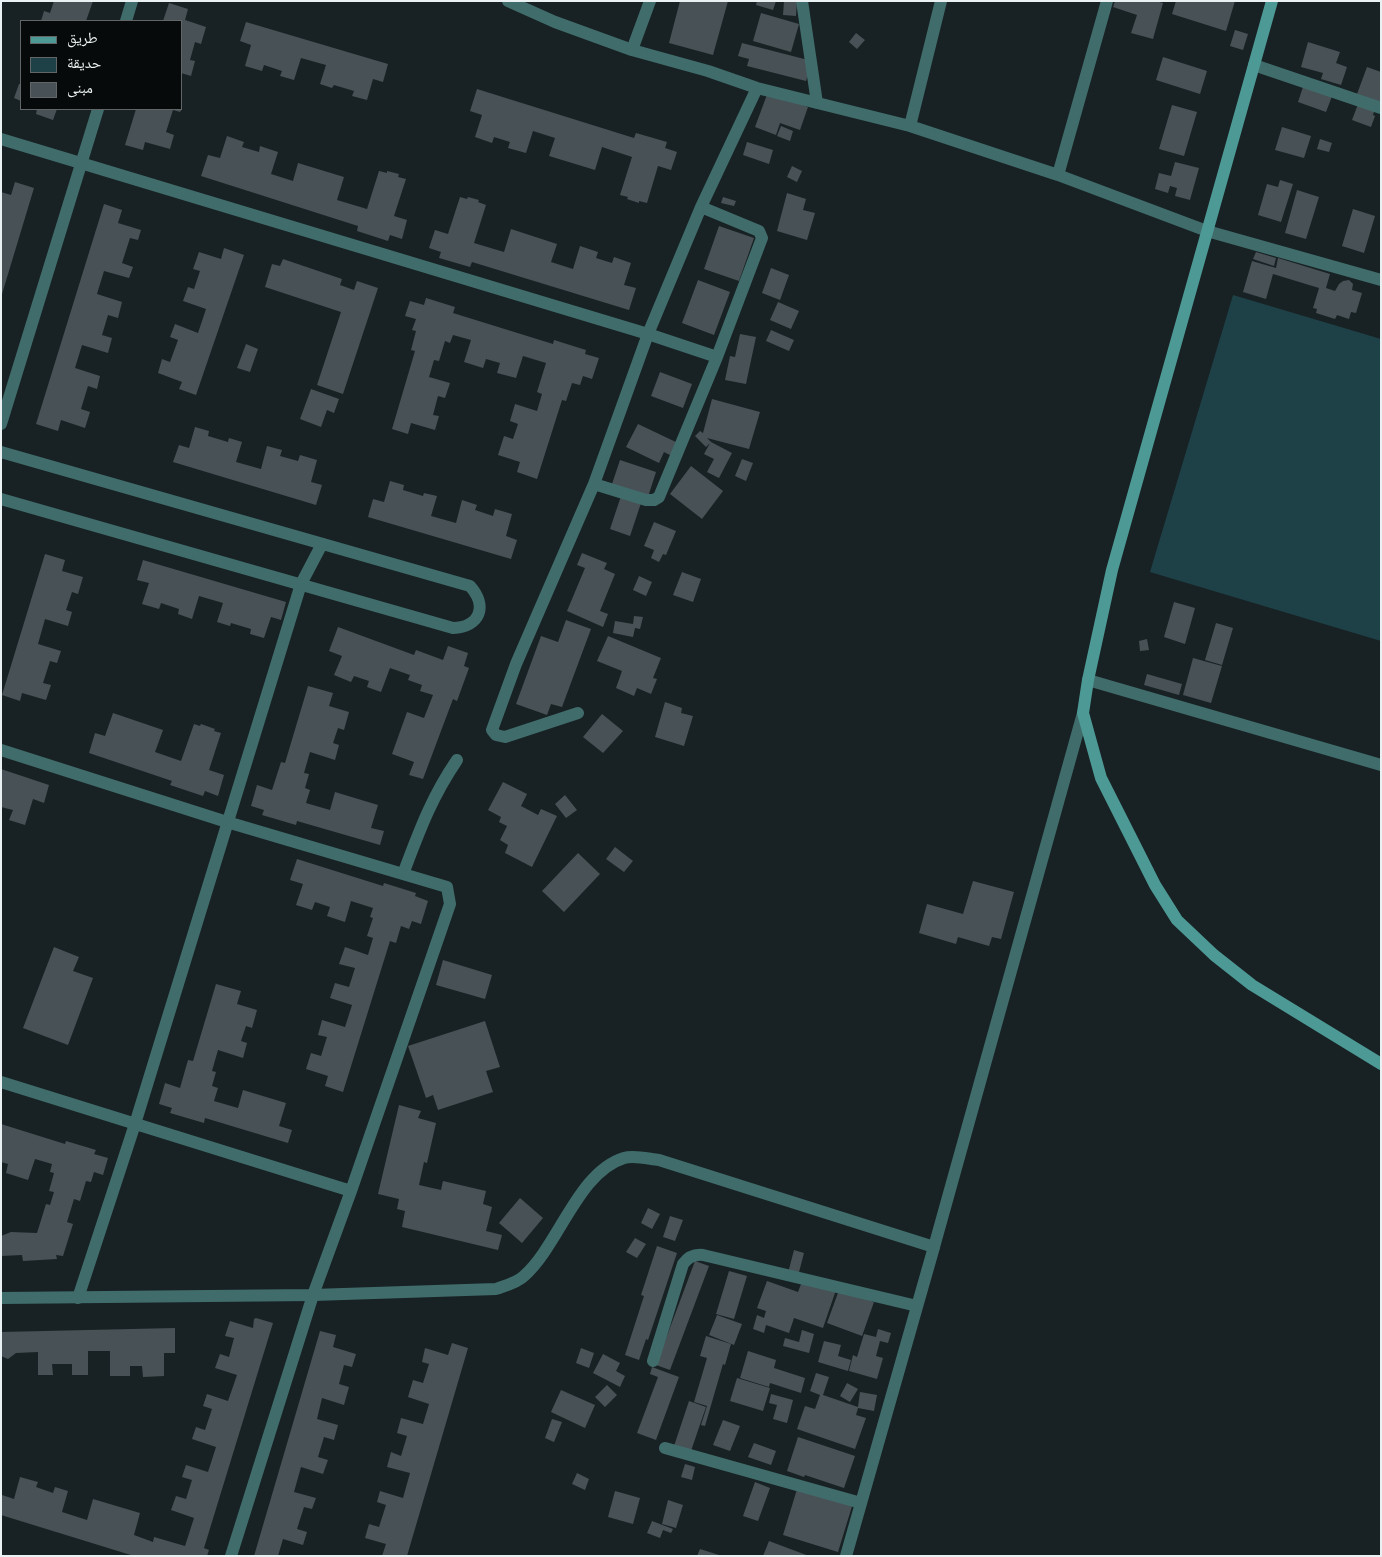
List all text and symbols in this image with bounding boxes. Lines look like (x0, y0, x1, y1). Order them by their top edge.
legend (20, 20, 182, 110)
text: طريق (67, 27, 98, 47)
text: حديقة (67, 52, 101, 72)
text: مبنى (67, 77, 93, 97)

